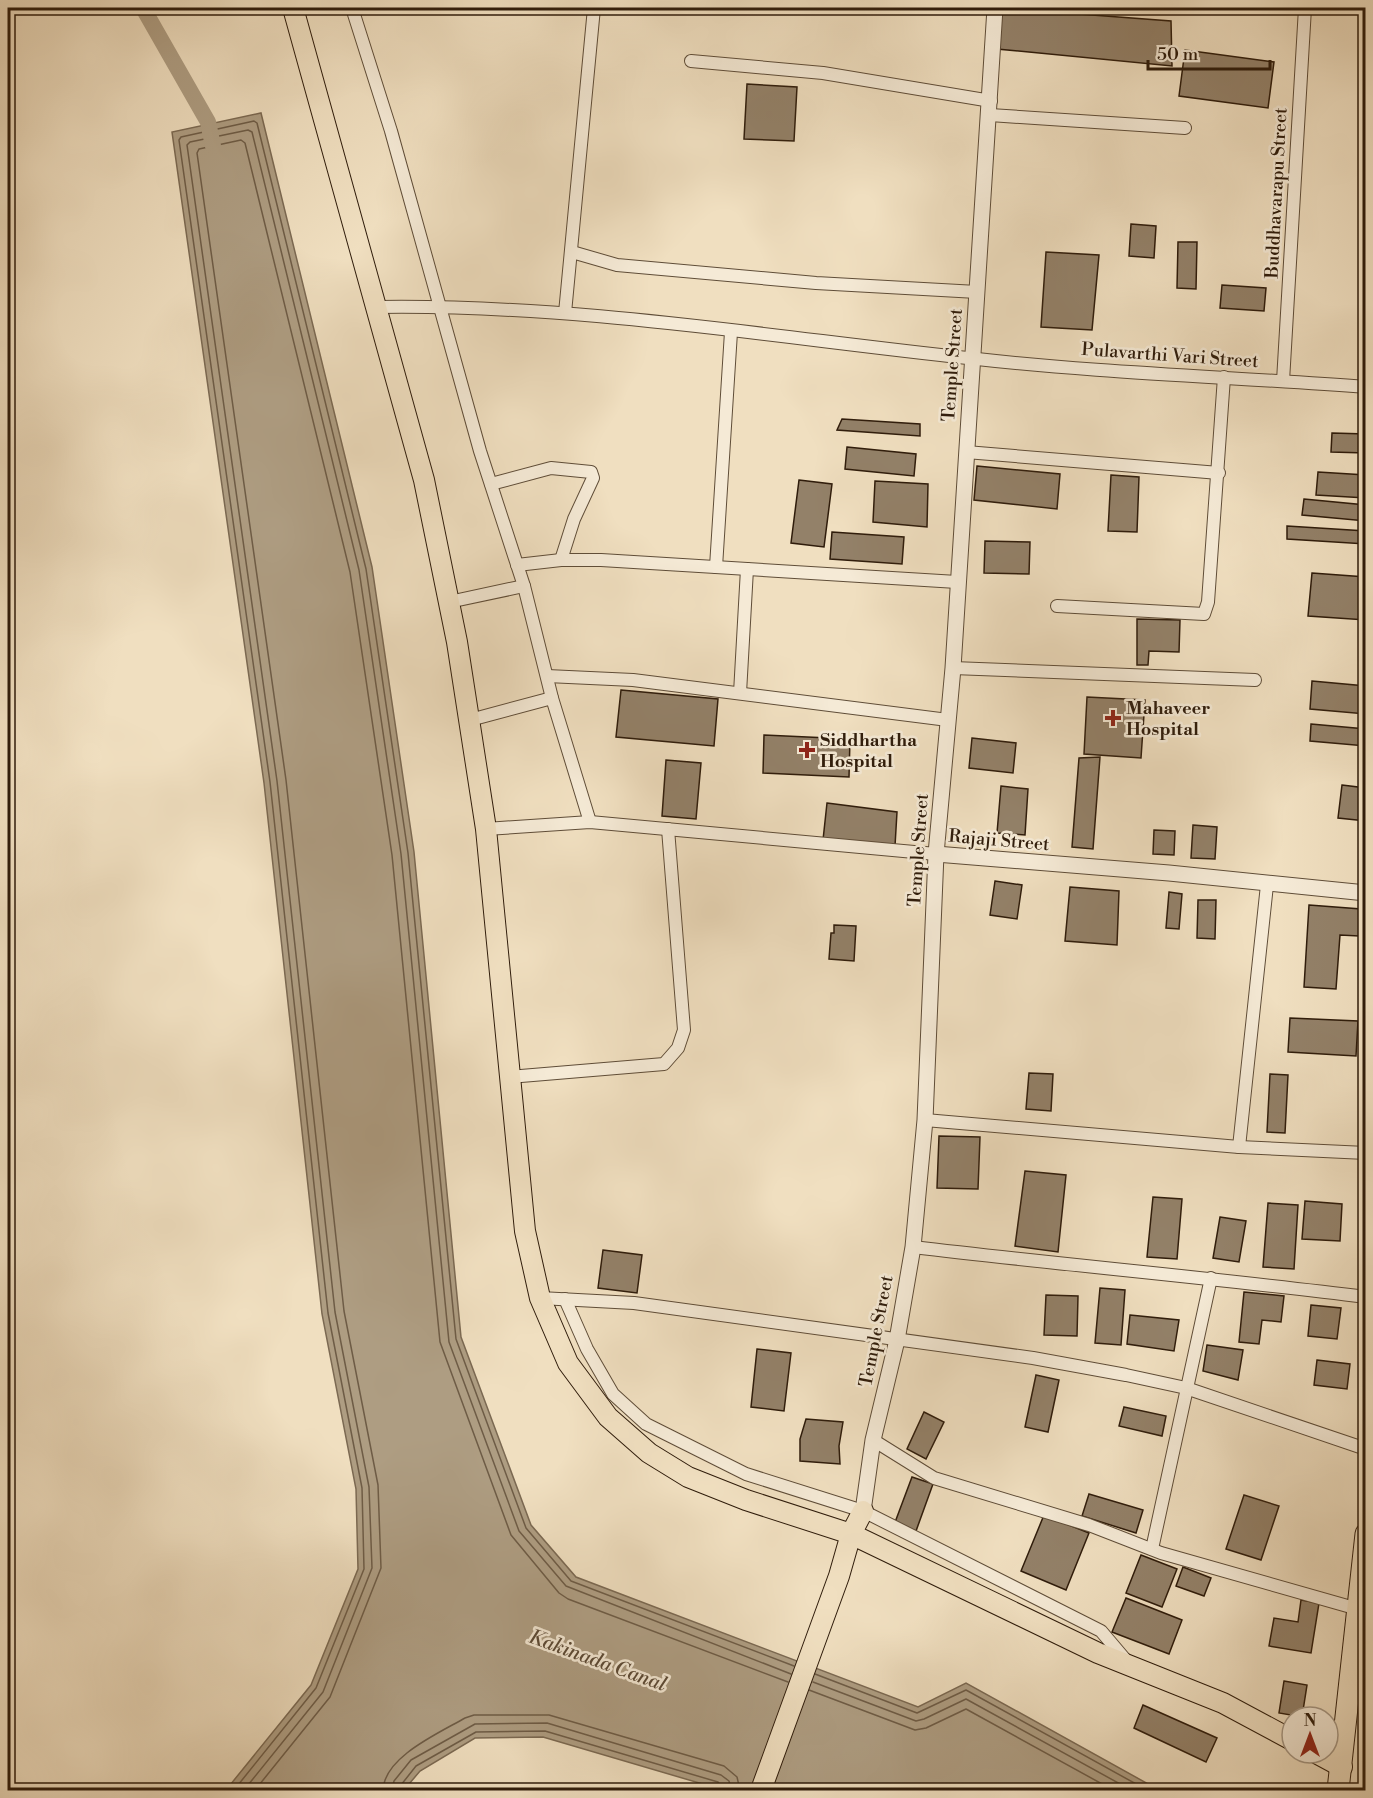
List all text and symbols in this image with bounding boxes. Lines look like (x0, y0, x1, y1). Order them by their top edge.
scale bar (1148, 33, 1270, 71)
text: 50 m (1157, 43, 1199, 66)
street label: Buddhavarapu Street (1260, 106, 1292, 280)
street label: Temple Street (937, 307, 968, 422)
street label: Pulavarthi Vari Street (1081, 338, 1260, 373)
place label: Mahaveer Hospital (1126, 697, 1210, 741)
marker: Mahaveer Hospital (1104, 709, 1122, 727)
place label: Siddhartha Hospital (820, 729, 917, 773)
marker: Siddhartha Hospital (798, 741, 816, 759)
street label: Temple Street (903, 792, 934, 907)
street label: Rajaji Street (948, 825, 1051, 856)
street label: Temple Street (854, 1273, 899, 1389)
water label: Kakinada Canal (525, 1625, 670, 1698)
north arrow (1280, 1705, 1340, 1765)
text: N (1304, 1711, 1317, 1731)

